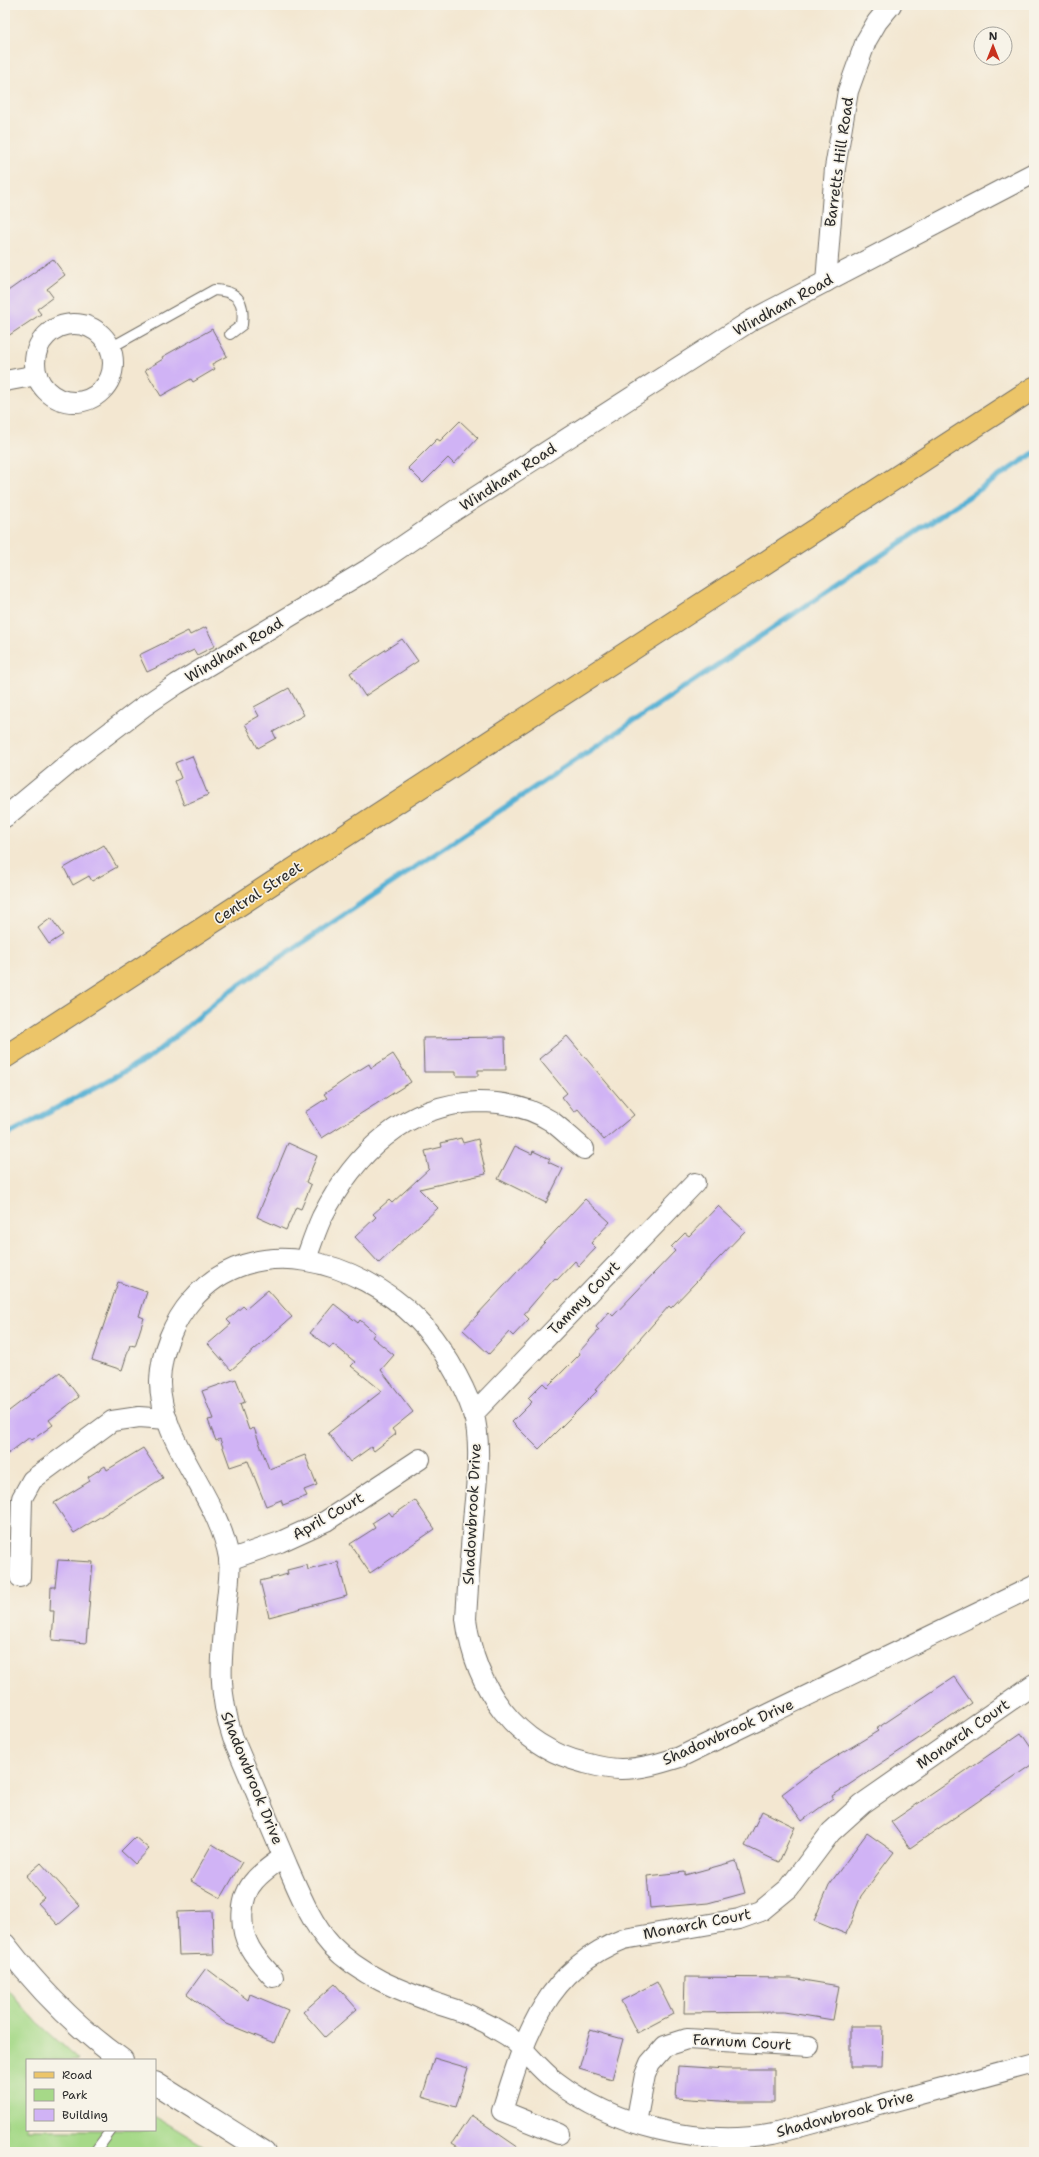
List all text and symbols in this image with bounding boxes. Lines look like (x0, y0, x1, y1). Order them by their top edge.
north arrow (973, 26, 1013, 66)
text: N (989, 29, 998, 44)
street label: Barretts Hill Road (820, 95, 858, 228)
street label: Windham Road (730, 269, 837, 341)
street label: Windham Road (456, 438, 560, 516)
street label: Windham Road (181, 613, 287, 687)
street label: Central Street (210, 857, 306, 929)
street label: Tammy Court (543, 1257, 625, 1339)
street label: Shadowbrook Drive (458, 1443, 486, 1585)
street label: April Court (289, 1488, 367, 1544)
street label: Shadowbrook Drive (659, 1694, 797, 1770)
street label: Monarch Court (912, 1694, 1014, 1774)
street label: Shadowbrook Drive (216, 1709, 288, 1847)
street label: Monarch Court (641, 1904, 753, 1944)
street label: Farnum Court (692, 2029, 792, 2055)
legend (26, 2059, 156, 2131)
text: Road (62, 2067, 93, 2083)
street label: Shadowbrook Drive (774, 2086, 916, 2142)
text: Park (62, 2087, 88, 2103)
text: Building (62, 2107, 108, 2123)

